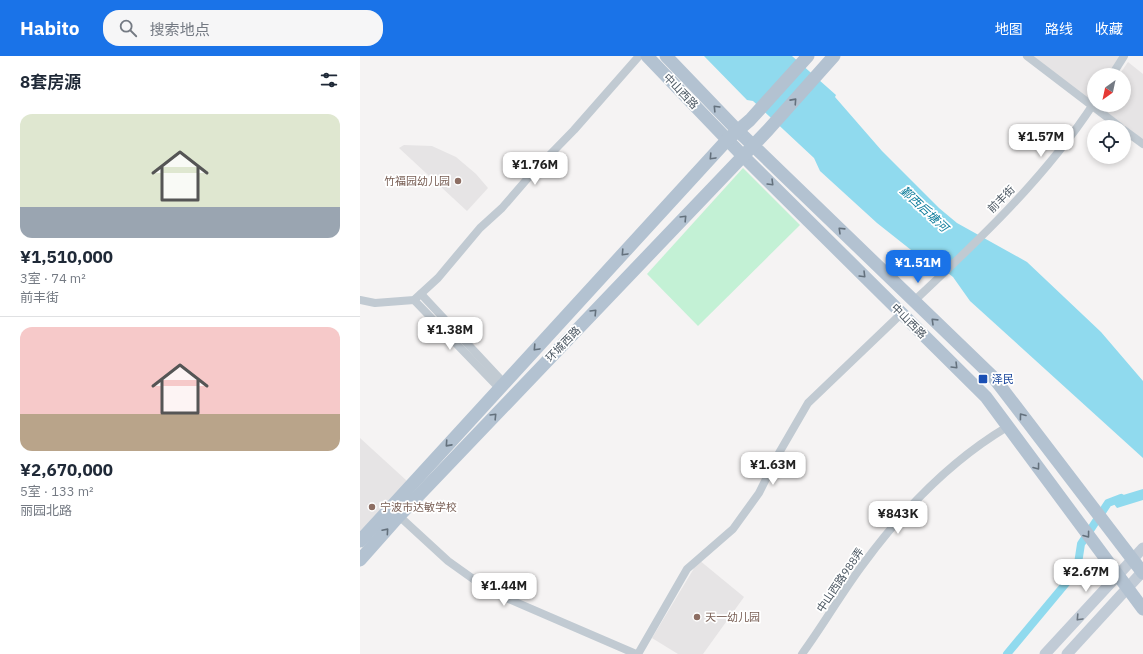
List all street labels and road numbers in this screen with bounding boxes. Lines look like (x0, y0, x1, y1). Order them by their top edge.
street label: 中山西路 (661, 70, 701, 112)
street label: 前丰街 (984, 182, 1018, 216)
street label: 中山西路 (888, 300, 930, 342)
street label: 环城西路 (543, 323, 583, 365)
street label: 中山西路988弄 (813, 545, 867, 615)

